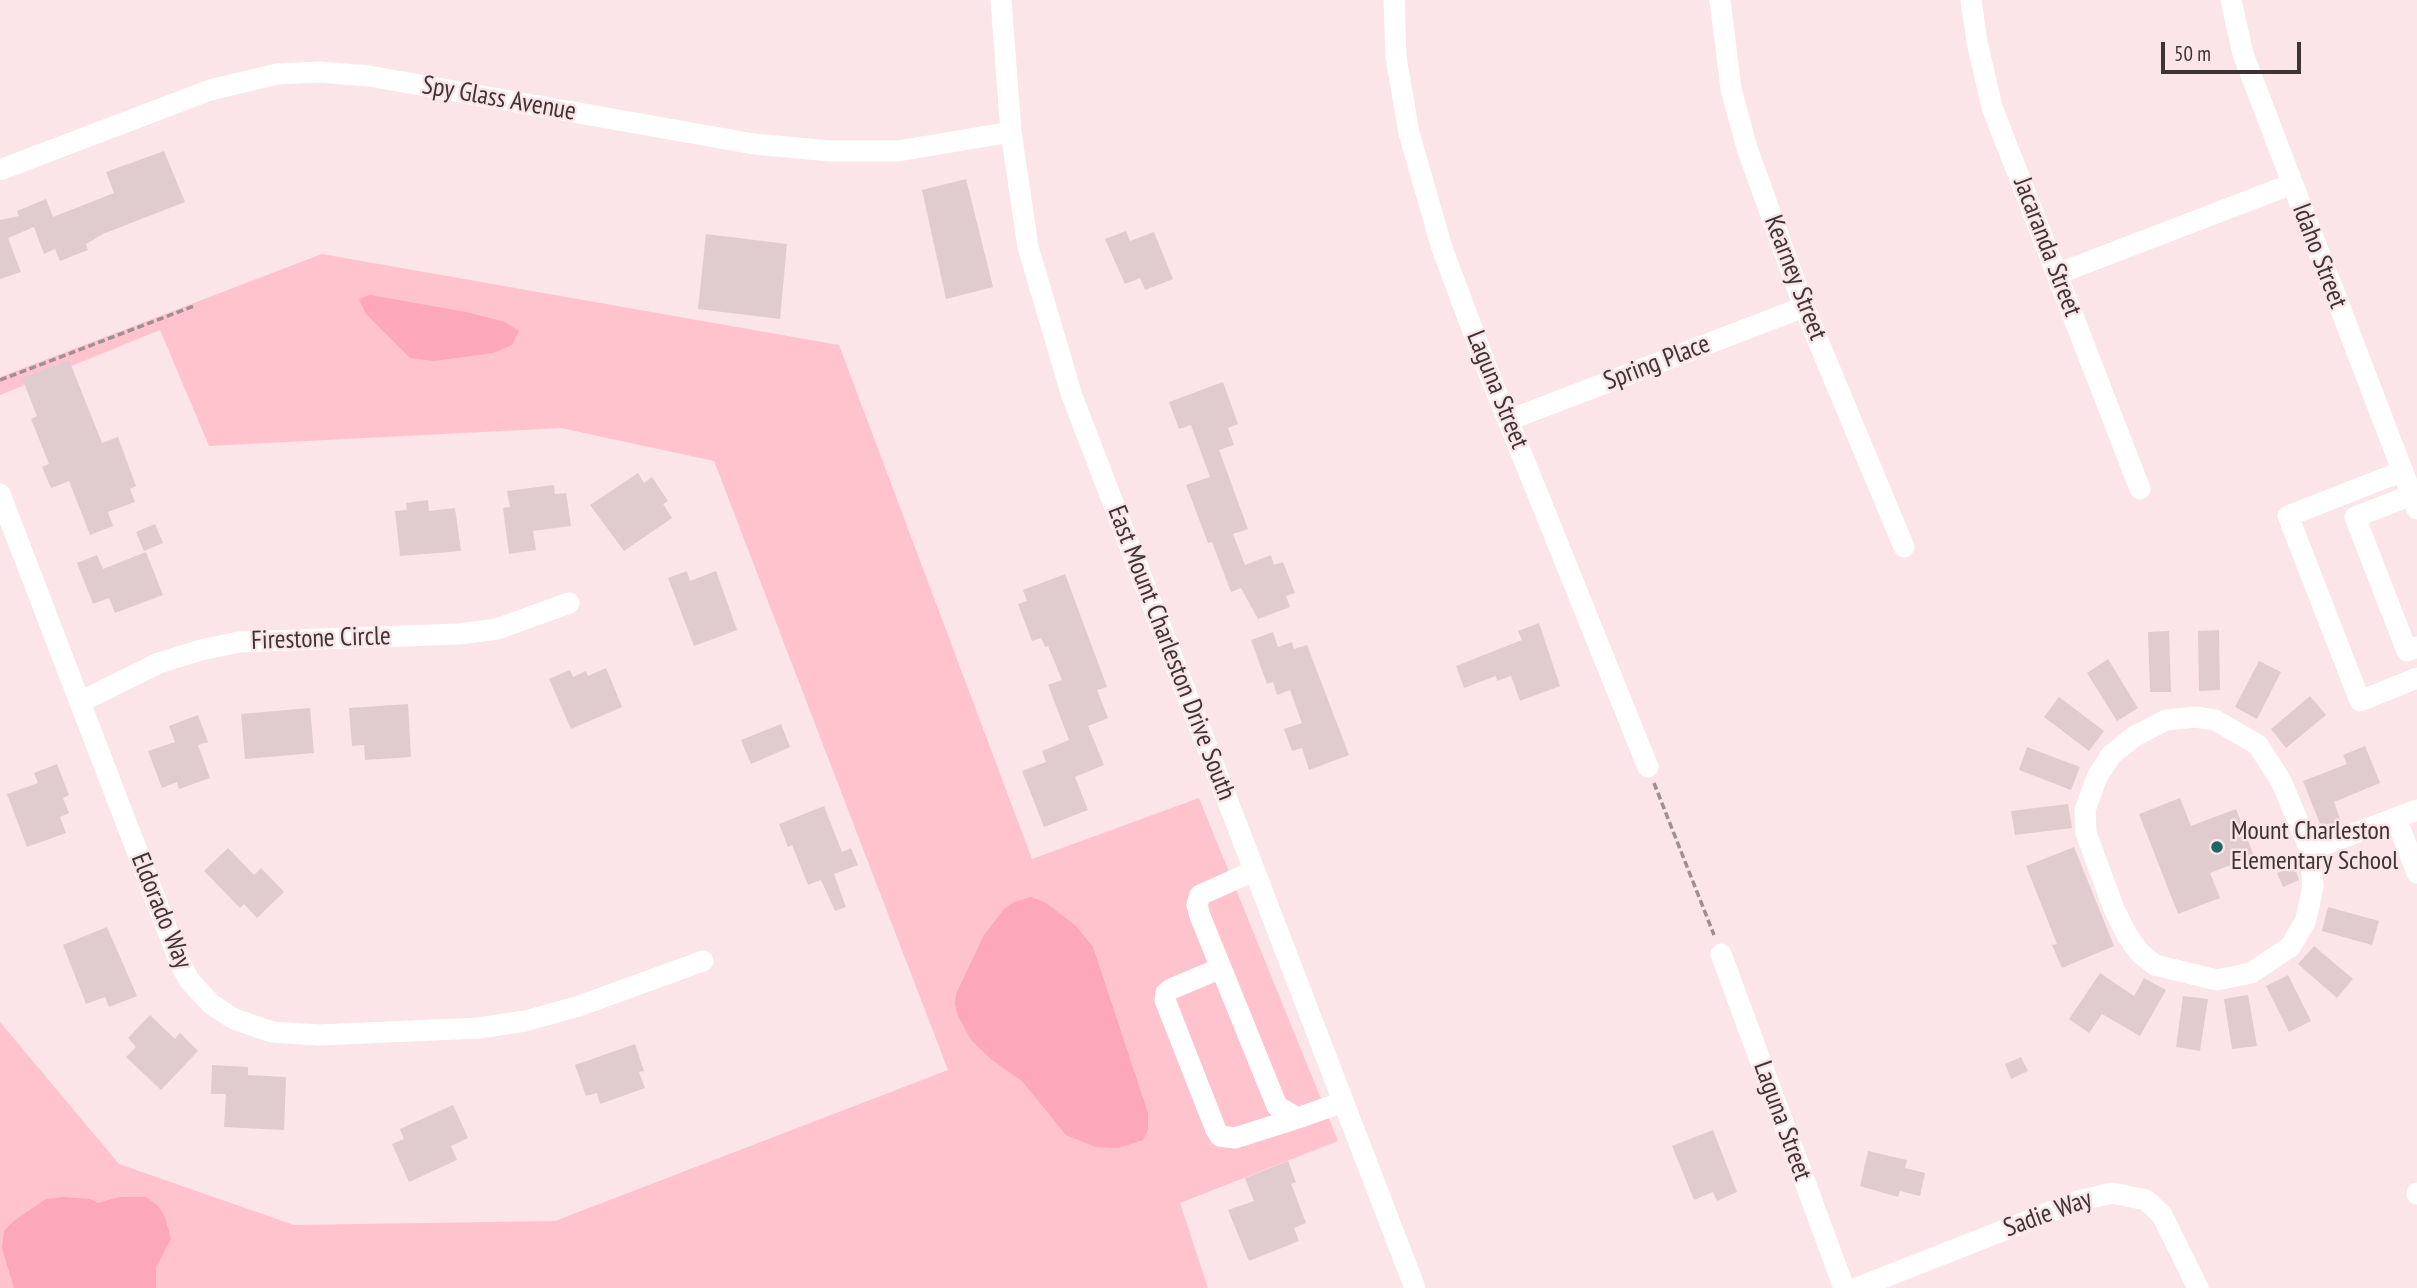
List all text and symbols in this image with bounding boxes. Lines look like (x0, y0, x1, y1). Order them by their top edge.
scale bar (2165, 28, 2305, 72)
text: 50 m (2174, 40, 2211, 67)
street label: Spy Glass Avenue (420, 70, 578, 128)
street label: Jacaranda Street (2006, 173, 2088, 321)
street label: Idaho Street (2285, 199, 2353, 313)
street label: Kearney Street (1757, 211, 1833, 345)
street label: Laguna Street (1459, 326, 1535, 454)
street label: Spring Place (1600, 329, 1714, 397)
street label: East Mount Charleston Drive South (1100, 501, 1242, 805)
street label: Firestone Circle (251, 621, 391, 657)
place label: Mount Charleston Elementary School (2231, 816, 2398, 878)
marker: Mount Charleston Elementary School (2209, 839, 2225, 855)
street label: Eldorado Way (124, 849, 198, 973)
street label: Laguna Street (1746, 1057, 1818, 1185)
street label: Sadie Way (2000, 1184, 2096, 1244)

